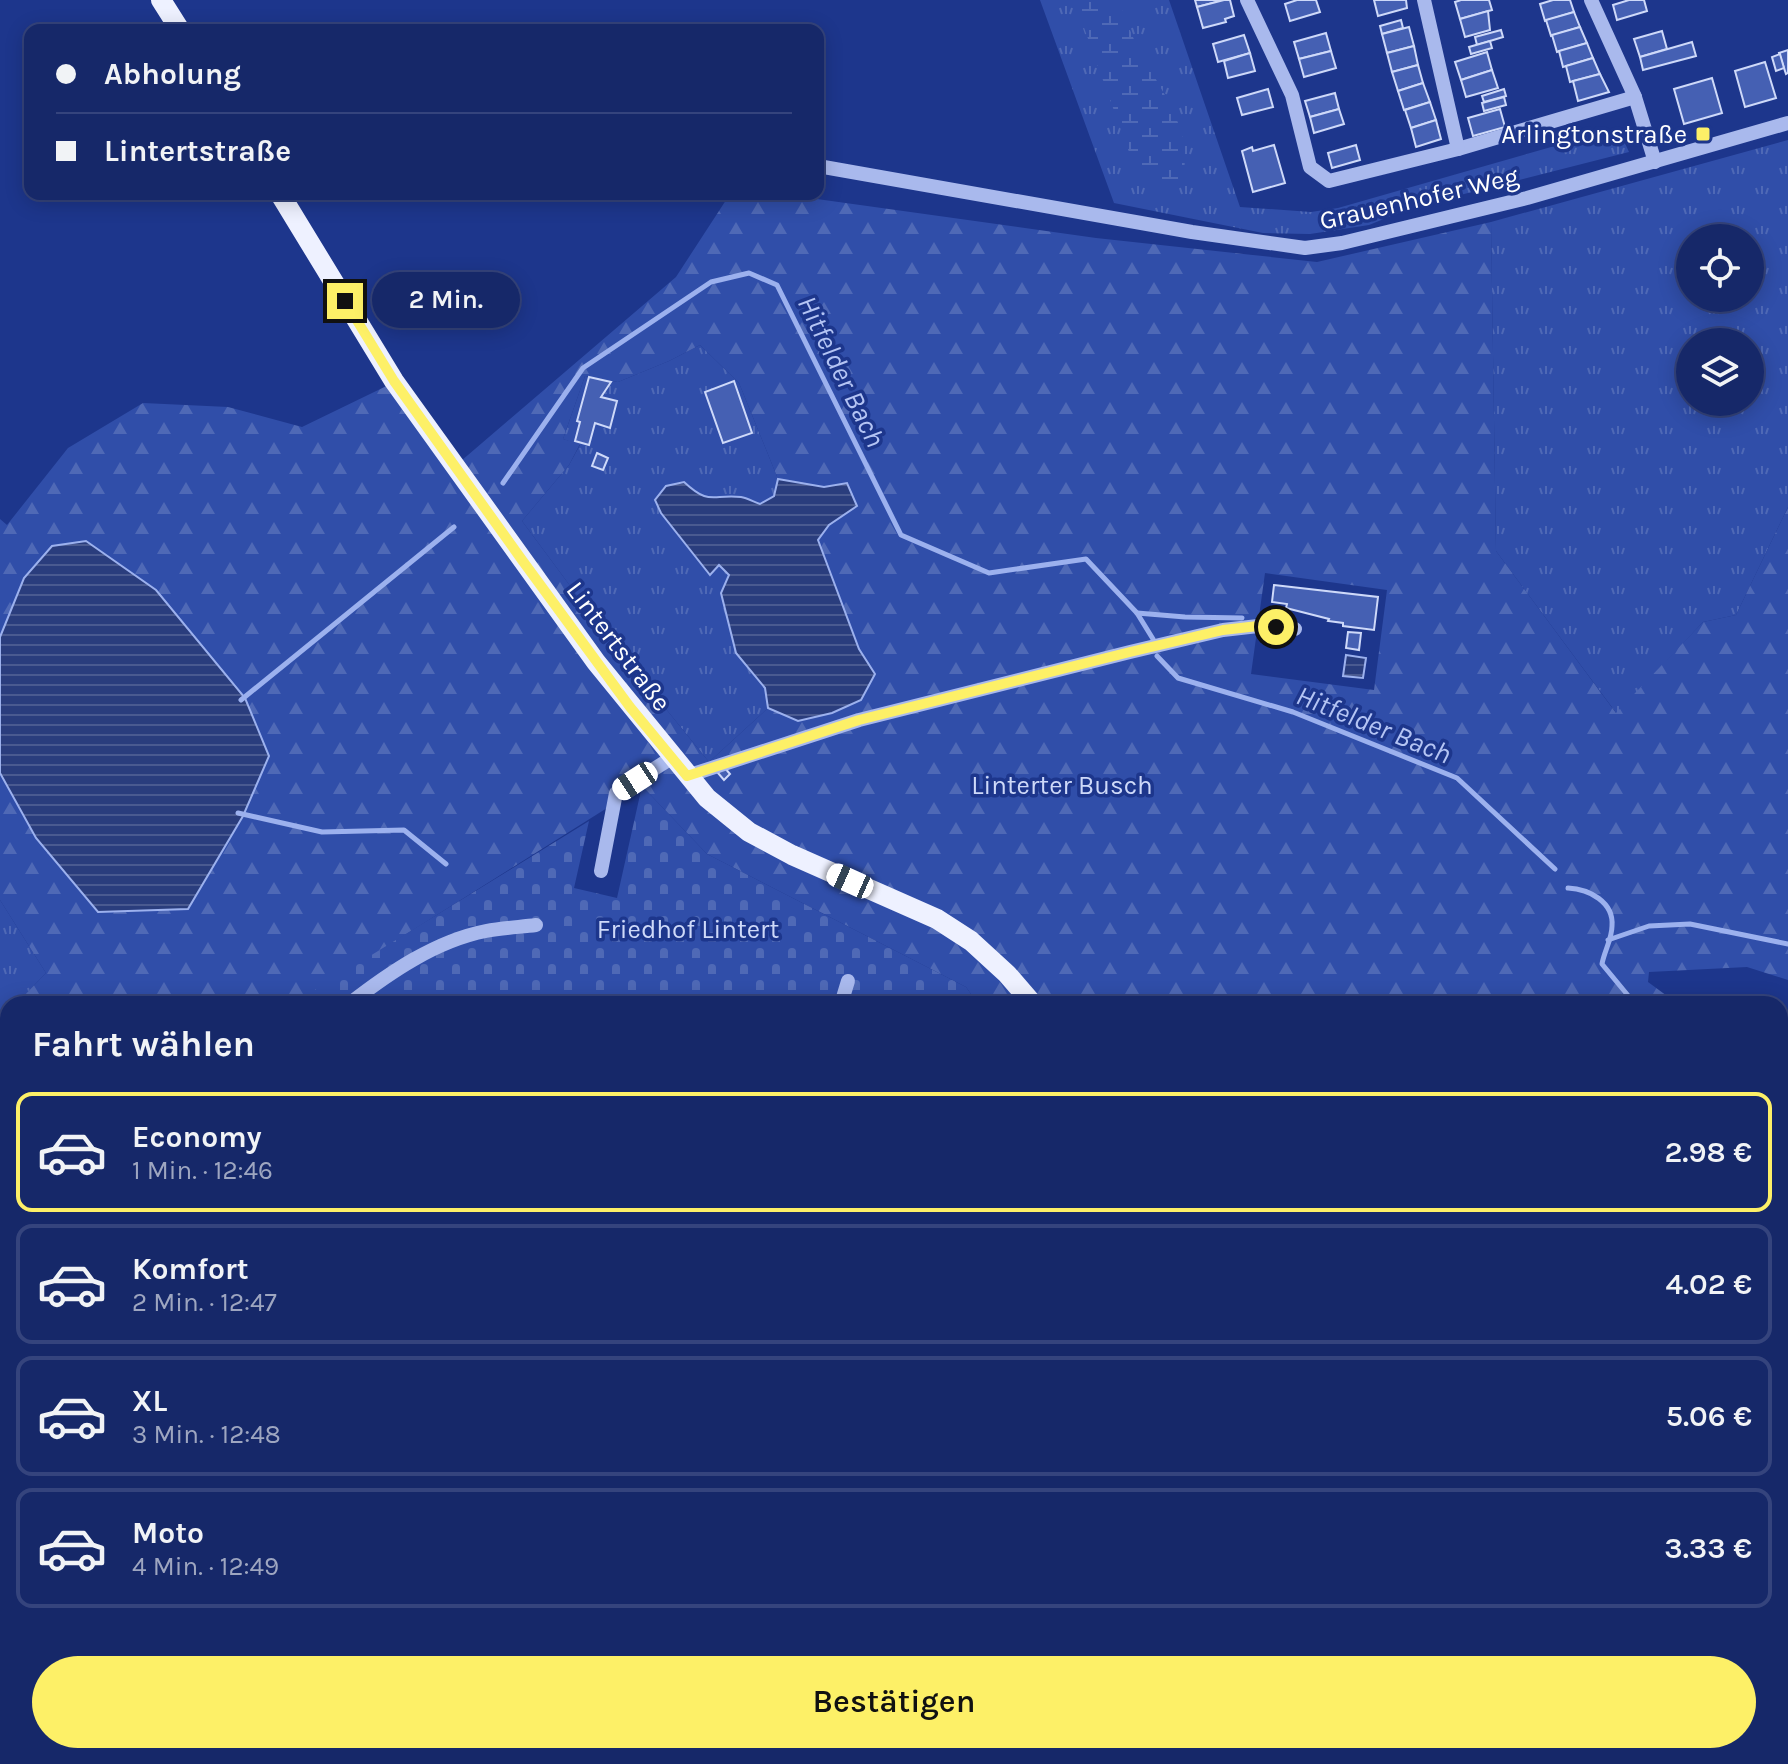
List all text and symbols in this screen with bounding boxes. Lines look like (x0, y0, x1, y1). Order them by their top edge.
text: Abholung (104, 56, 241, 92)
place label: Arlingtonstraße (1501, 119, 1687, 150)
marker: Arlingtonstraße (1694, 125, 1712, 143)
text: Lintertstraße (104, 133, 291, 169)
street label: Grauenhofer Weg (1317, 160, 1522, 236)
map controls (1676, 224, 1764, 416)
button: locate (1676, 224, 1764, 312)
callout: 2 Min. (373, 273, 521, 329)
route end (327, 283, 363, 319)
text: 2 Min. (409, 284, 483, 315)
water label: Hitfelder Bach (791, 290, 892, 452)
button: layers (1676, 328, 1764, 416)
street label: Lintertstraße (560, 575, 677, 717)
route start (1258, 609, 1294, 645)
water label: Hitfelder Bach (1292, 678, 1456, 770)
car (608, 758, 662, 804)
park label: Linterter Busch (971, 770, 1153, 801)
car (823, 860, 877, 902)
park label: Friedhof Lintert (597, 914, 779, 945)
text: Fahrt wählen (32, 1023, 255, 1065)
icon: car (36, 1116, 108, 1188)
text: Economy (132, 1119, 262, 1155)
text: 2.98 € (1664, 1134, 1752, 1170)
text: 1 Min. · 12:46 (132, 1155, 273, 1186)
icon: car (36, 1248, 108, 1320)
text: Komfort (132, 1251, 249, 1287)
text: 4.02 € (1665, 1266, 1752, 1302)
text: 2 Min. · 12:47 (132, 1287, 277, 1318)
icon: car (36, 1380, 108, 1452)
text: XL (132, 1383, 167, 1419)
text: 5.06 € (1666, 1398, 1752, 1434)
text: 3 Min. · 12:48 (132, 1419, 281, 1450)
icon: car (36, 1512, 108, 1584)
text: Moto (132, 1515, 204, 1551)
text: 3.33 € (1664, 1530, 1752, 1566)
text: 4 Min. · 12:49 (132, 1551, 279, 1582)
button: Bestätigen (32, 1656, 1756, 1748)

